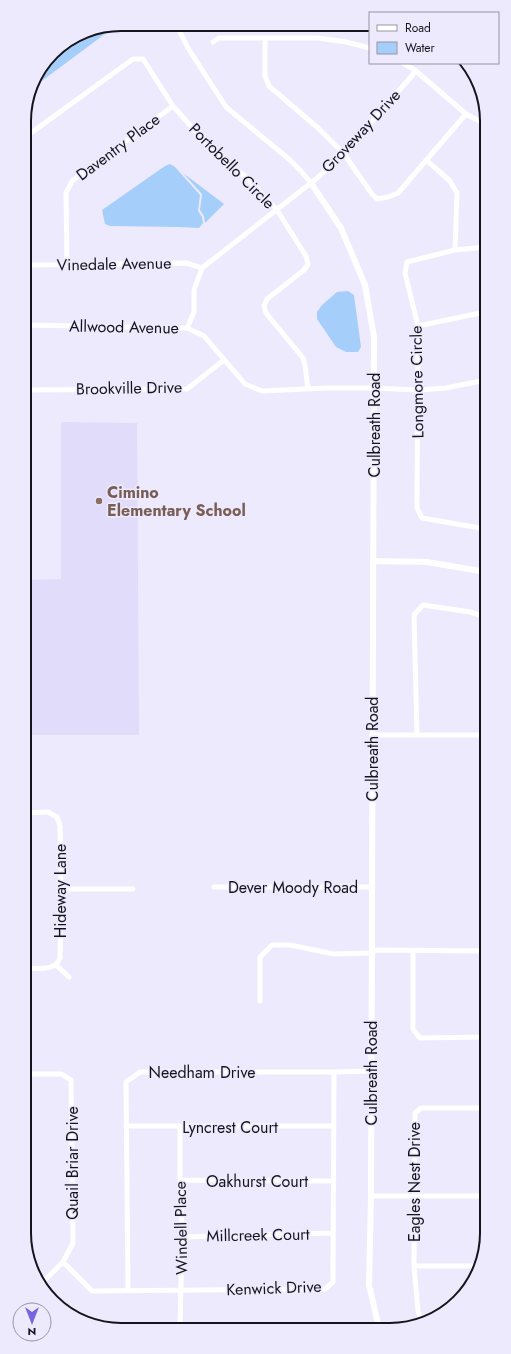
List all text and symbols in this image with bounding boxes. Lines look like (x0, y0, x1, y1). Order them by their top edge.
legend (369, 12, 499, 64)
text: Road (405, 19, 431, 37)
text: Water (405, 39, 436, 57)
street label: Groveway Drive (316, 84, 406, 178)
street label: Daventry Place (71, 108, 165, 186)
street label: Portobello Circle (184, 118, 280, 214)
street label: Vinedale Avenue (56, 252, 172, 276)
street label: Allwood Avenue (69, 315, 179, 339)
street label: Longmore Circle (405, 325, 429, 439)
street label: Culbreath Road (363, 373, 386, 477)
street label: Brookville Drive (76, 376, 182, 400)
place label: Cimino Elementary School (107, 481, 246, 522)
marker: Cimino Elementary School (94, 496, 104, 506)
street label: Culbreath Road (361, 697, 384, 801)
street label: Hideway Lane (49, 844, 72, 938)
street label: Dever Moody Road (228, 876, 358, 899)
street label: Culbreath Road (360, 1021, 383, 1125)
street label: Needham Drive (149, 1061, 255, 1084)
street label: Quail Briar Drive (61, 1106, 84, 1220)
street label: Lyncrest Court (182, 1116, 278, 1139)
street label: Eagles Nest Drive (403, 1122, 426, 1242)
street label: Oakhurst Court (206, 1170, 308, 1193)
street label: Windell Place (169, 1181, 193, 1275)
street label: Millcreek Court (206, 1223, 310, 1247)
street label: Kenwick Drive (226, 1275, 322, 1301)
north arrow (12, 1302, 52, 1342)
text: N (28, 1324, 36, 1340)

